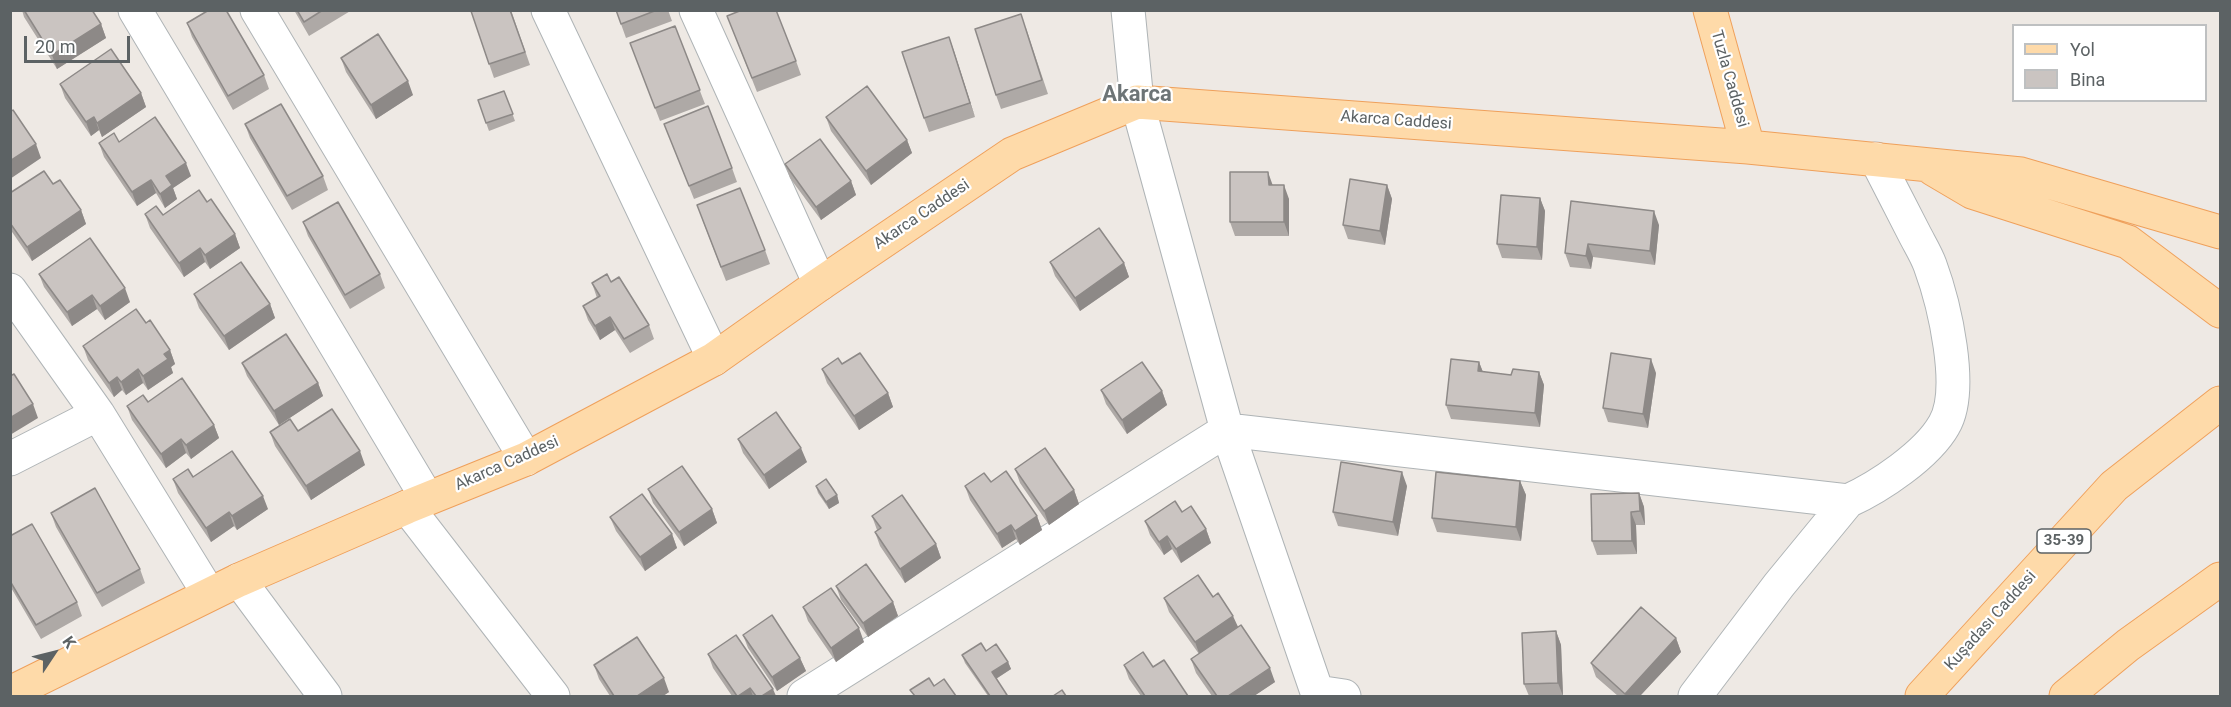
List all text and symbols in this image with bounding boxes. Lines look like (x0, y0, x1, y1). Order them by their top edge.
scale bar (27, 24, 134, 62)
legend (2012, 24, 2207, 102)
street label: Tuzla Caddesi (1706, 28, 1752, 130)
text: 20 m (35, 36, 75, 57)
text: Yol (2070, 39, 2095, 60)
text: Bina (2070, 69, 2105, 90)
district label: Akarca (1102, 82, 1172, 108)
street label: Akarca Caddesi (1340, 108, 1452, 134)
street label: Akarca Caddesi (870, 176, 974, 254)
street label: Akarca Caddesi (452, 433, 562, 495)
road number: 35-39 (2037, 529, 2091, 553)
street label: Kuşadası Caddesi (1941, 567, 2041, 675)
north arrow (24, 623, 84, 683)
text: K (58, 633, 80, 652)

